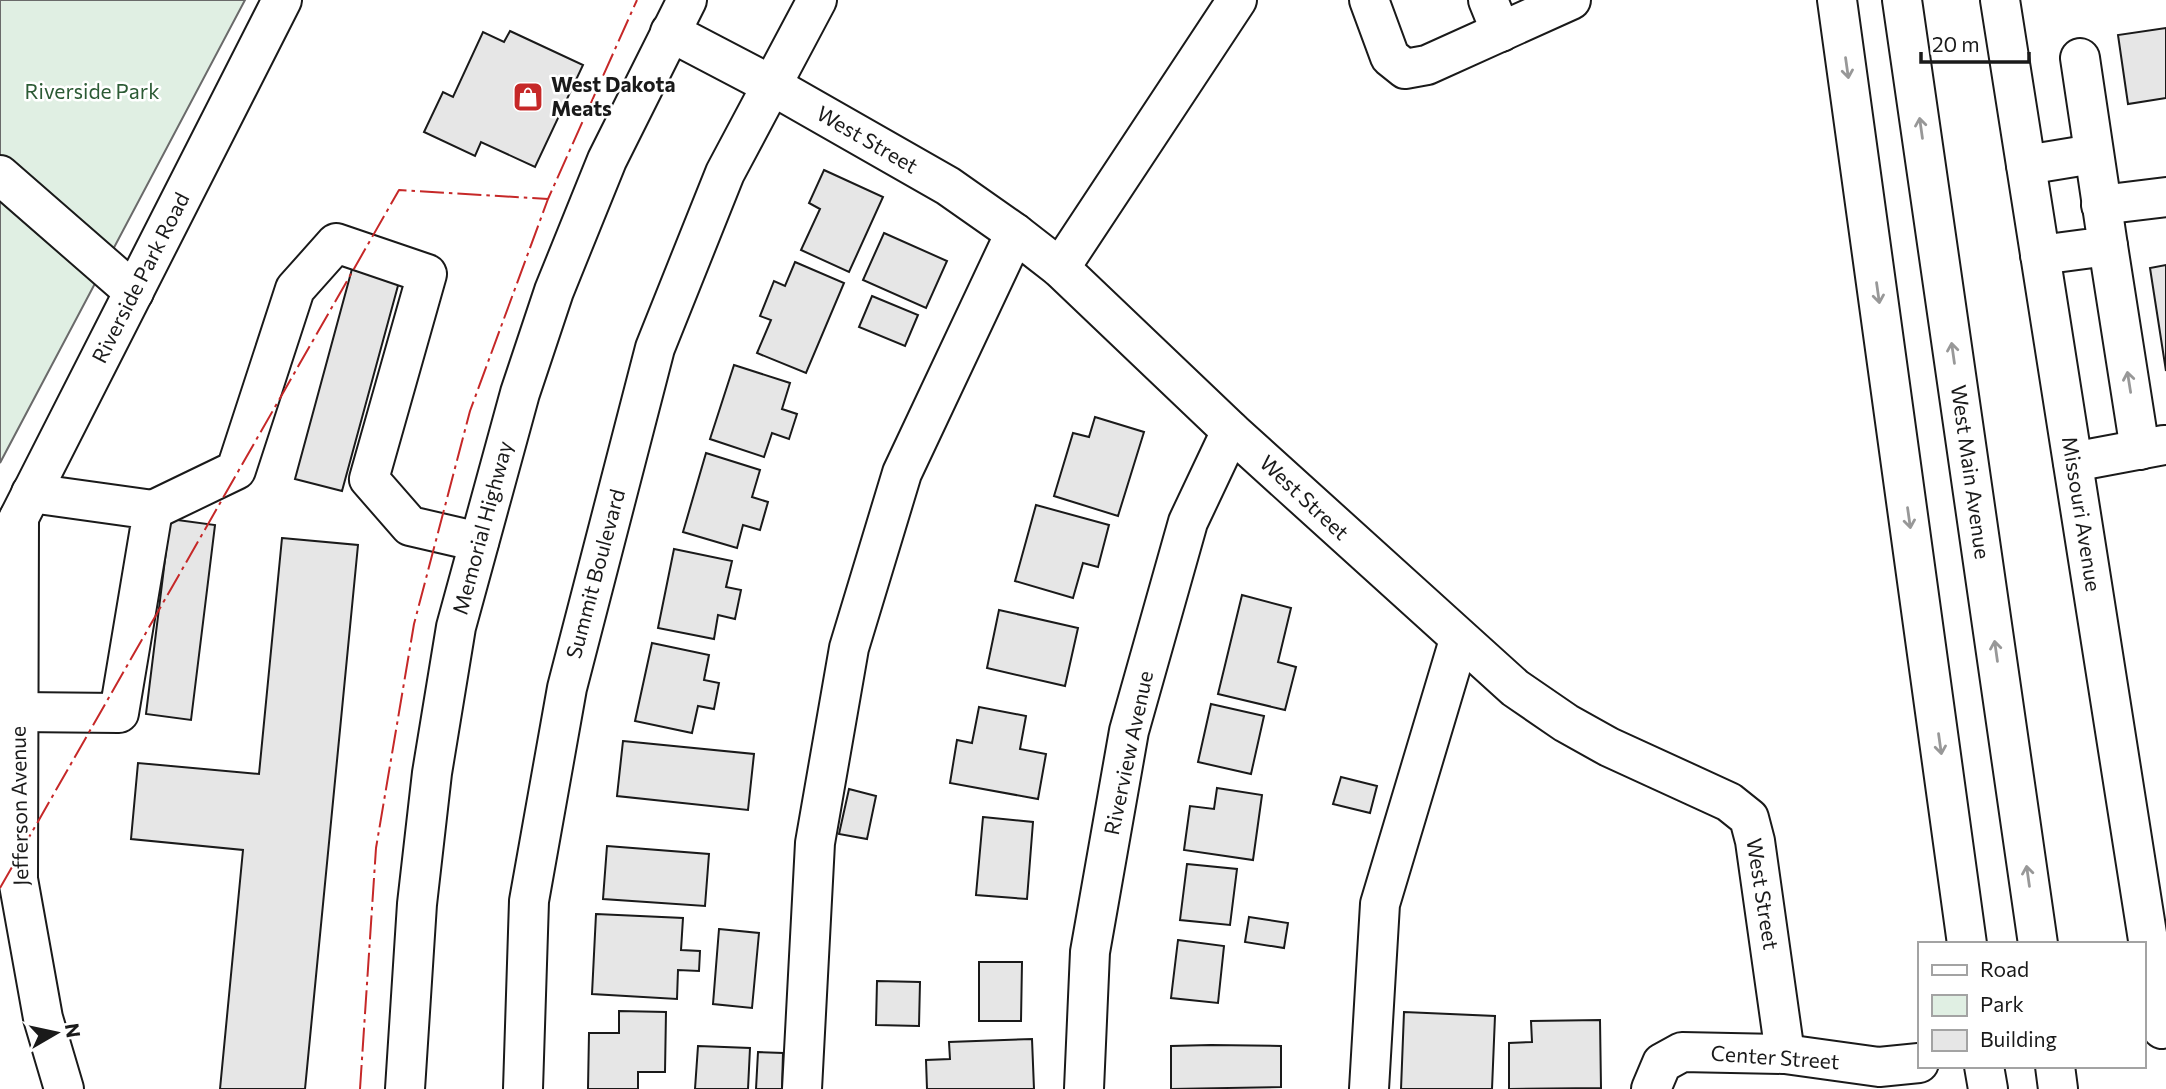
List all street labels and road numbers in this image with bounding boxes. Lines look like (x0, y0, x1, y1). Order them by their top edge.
street label: West Street (813, 100, 923, 178)
street label: Riverside Park Road (86, 188, 194, 367)
street label: West Main Avenue (1947, 383, 1996, 560)
street label: Missouri Avenue (2058, 434, 2107, 593)
street label: Memorial Highway (446, 438, 517, 617)
street label: West Street (1255, 449, 1355, 544)
street label: Summit Boulevard (560, 486, 629, 661)
street label: Riverview Avenue (1098, 668, 1157, 837)
street label: Jefferson Avenue (5, 726, 32, 886)
street label: West Street (1742, 836, 1785, 951)
street label: Center Street (1710, 1040, 1840, 1073)

